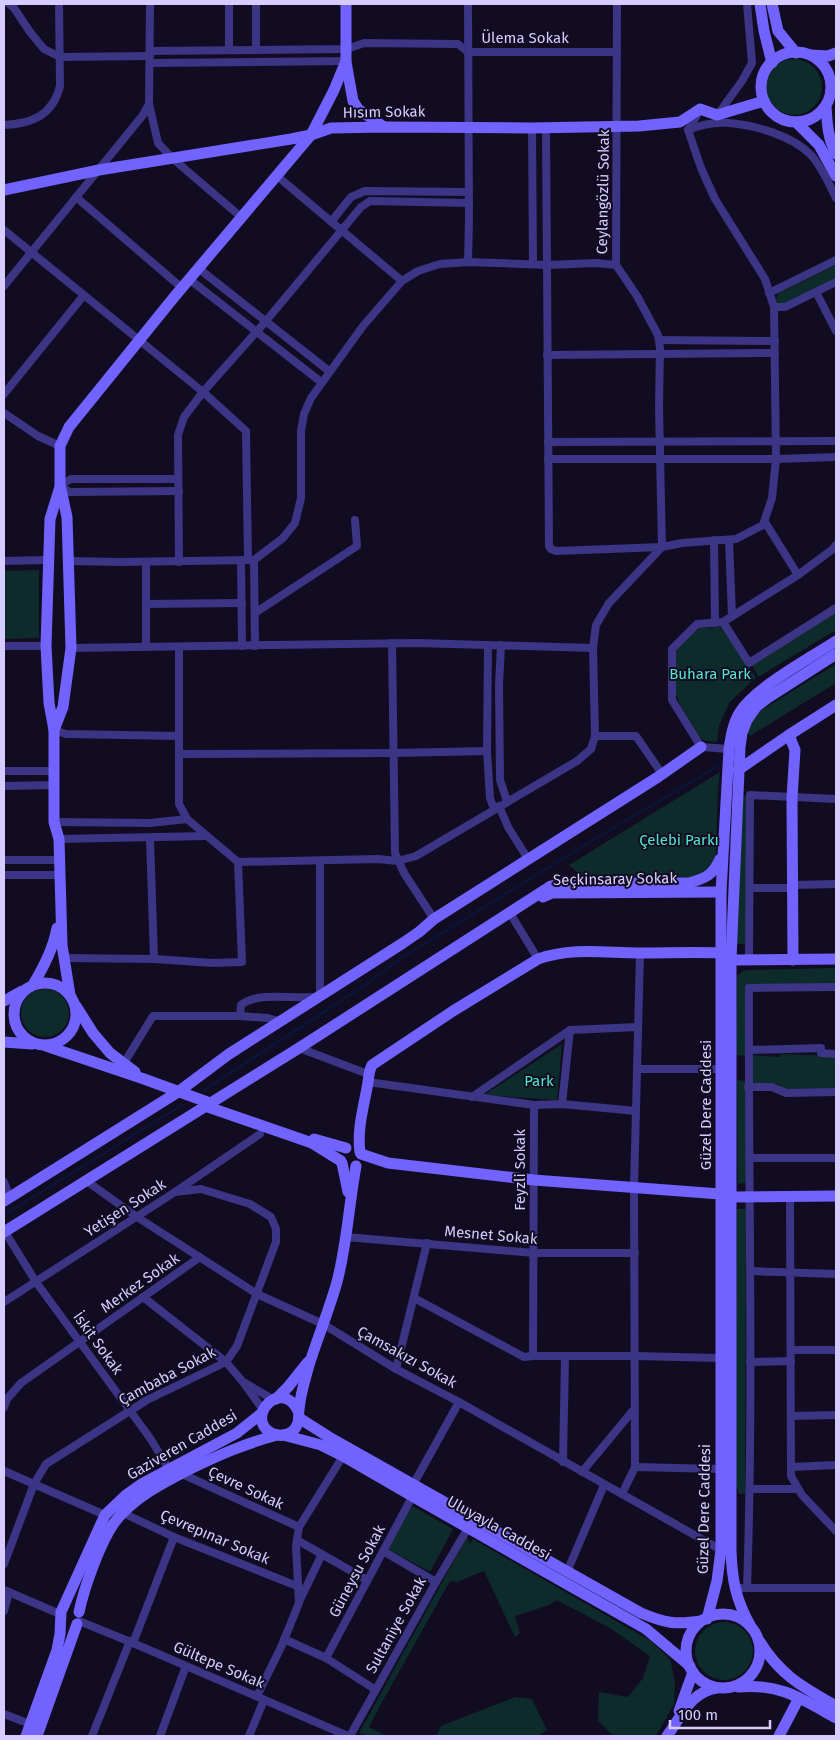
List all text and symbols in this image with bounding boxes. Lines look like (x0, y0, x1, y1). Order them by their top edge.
street label: Ülema Sokak (481, 29, 569, 47)
street label: Hısım Sokak (342, 102, 426, 122)
street label: Ceylangözlü Sokak (593, 129, 613, 255)
park label: Buhara Park (669, 665, 751, 683)
park label: Çelebi Parkı (639, 831, 719, 849)
street label: Seçkinsaray Sokak (553, 869, 677, 889)
street label: Güzel Dere Caddesi (697, 1040, 715, 1170)
park label: Park (524, 1072, 554, 1090)
street label: Feyzli Sokak (511, 1129, 529, 1211)
street label: Yetişen Sokak (81, 1175, 169, 1241)
street label: Mesnet Sokak (444, 1222, 539, 1248)
street label: Merkez Sokak (97, 1249, 183, 1317)
street label: İskit Sokak (69, 1308, 127, 1378)
street label: Çamsakızı Sokak (354, 1322, 460, 1392)
street label: Çambaba Sokak (115, 1343, 219, 1409)
street label: Gaziveren Caddesi (124, 1406, 240, 1484)
street label: Güzel Dere Caddesi (694, 1444, 714, 1574)
street label: Çevre Sokak (205, 1463, 287, 1513)
street label: Uluyayla Caddesi (444, 1492, 554, 1564)
street label: Çevrepınar Sokak (158, 1506, 273, 1568)
street label: Güneysu Sokak (325, 1521, 389, 1620)
street label: Sultaniye Sokak (362, 1573, 430, 1676)
street label: Gültepe Sokak (171, 1638, 268, 1692)
scale bar (670, 1698, 770, 1730)
text: 100 m (678, 1706, 718, 1724)

